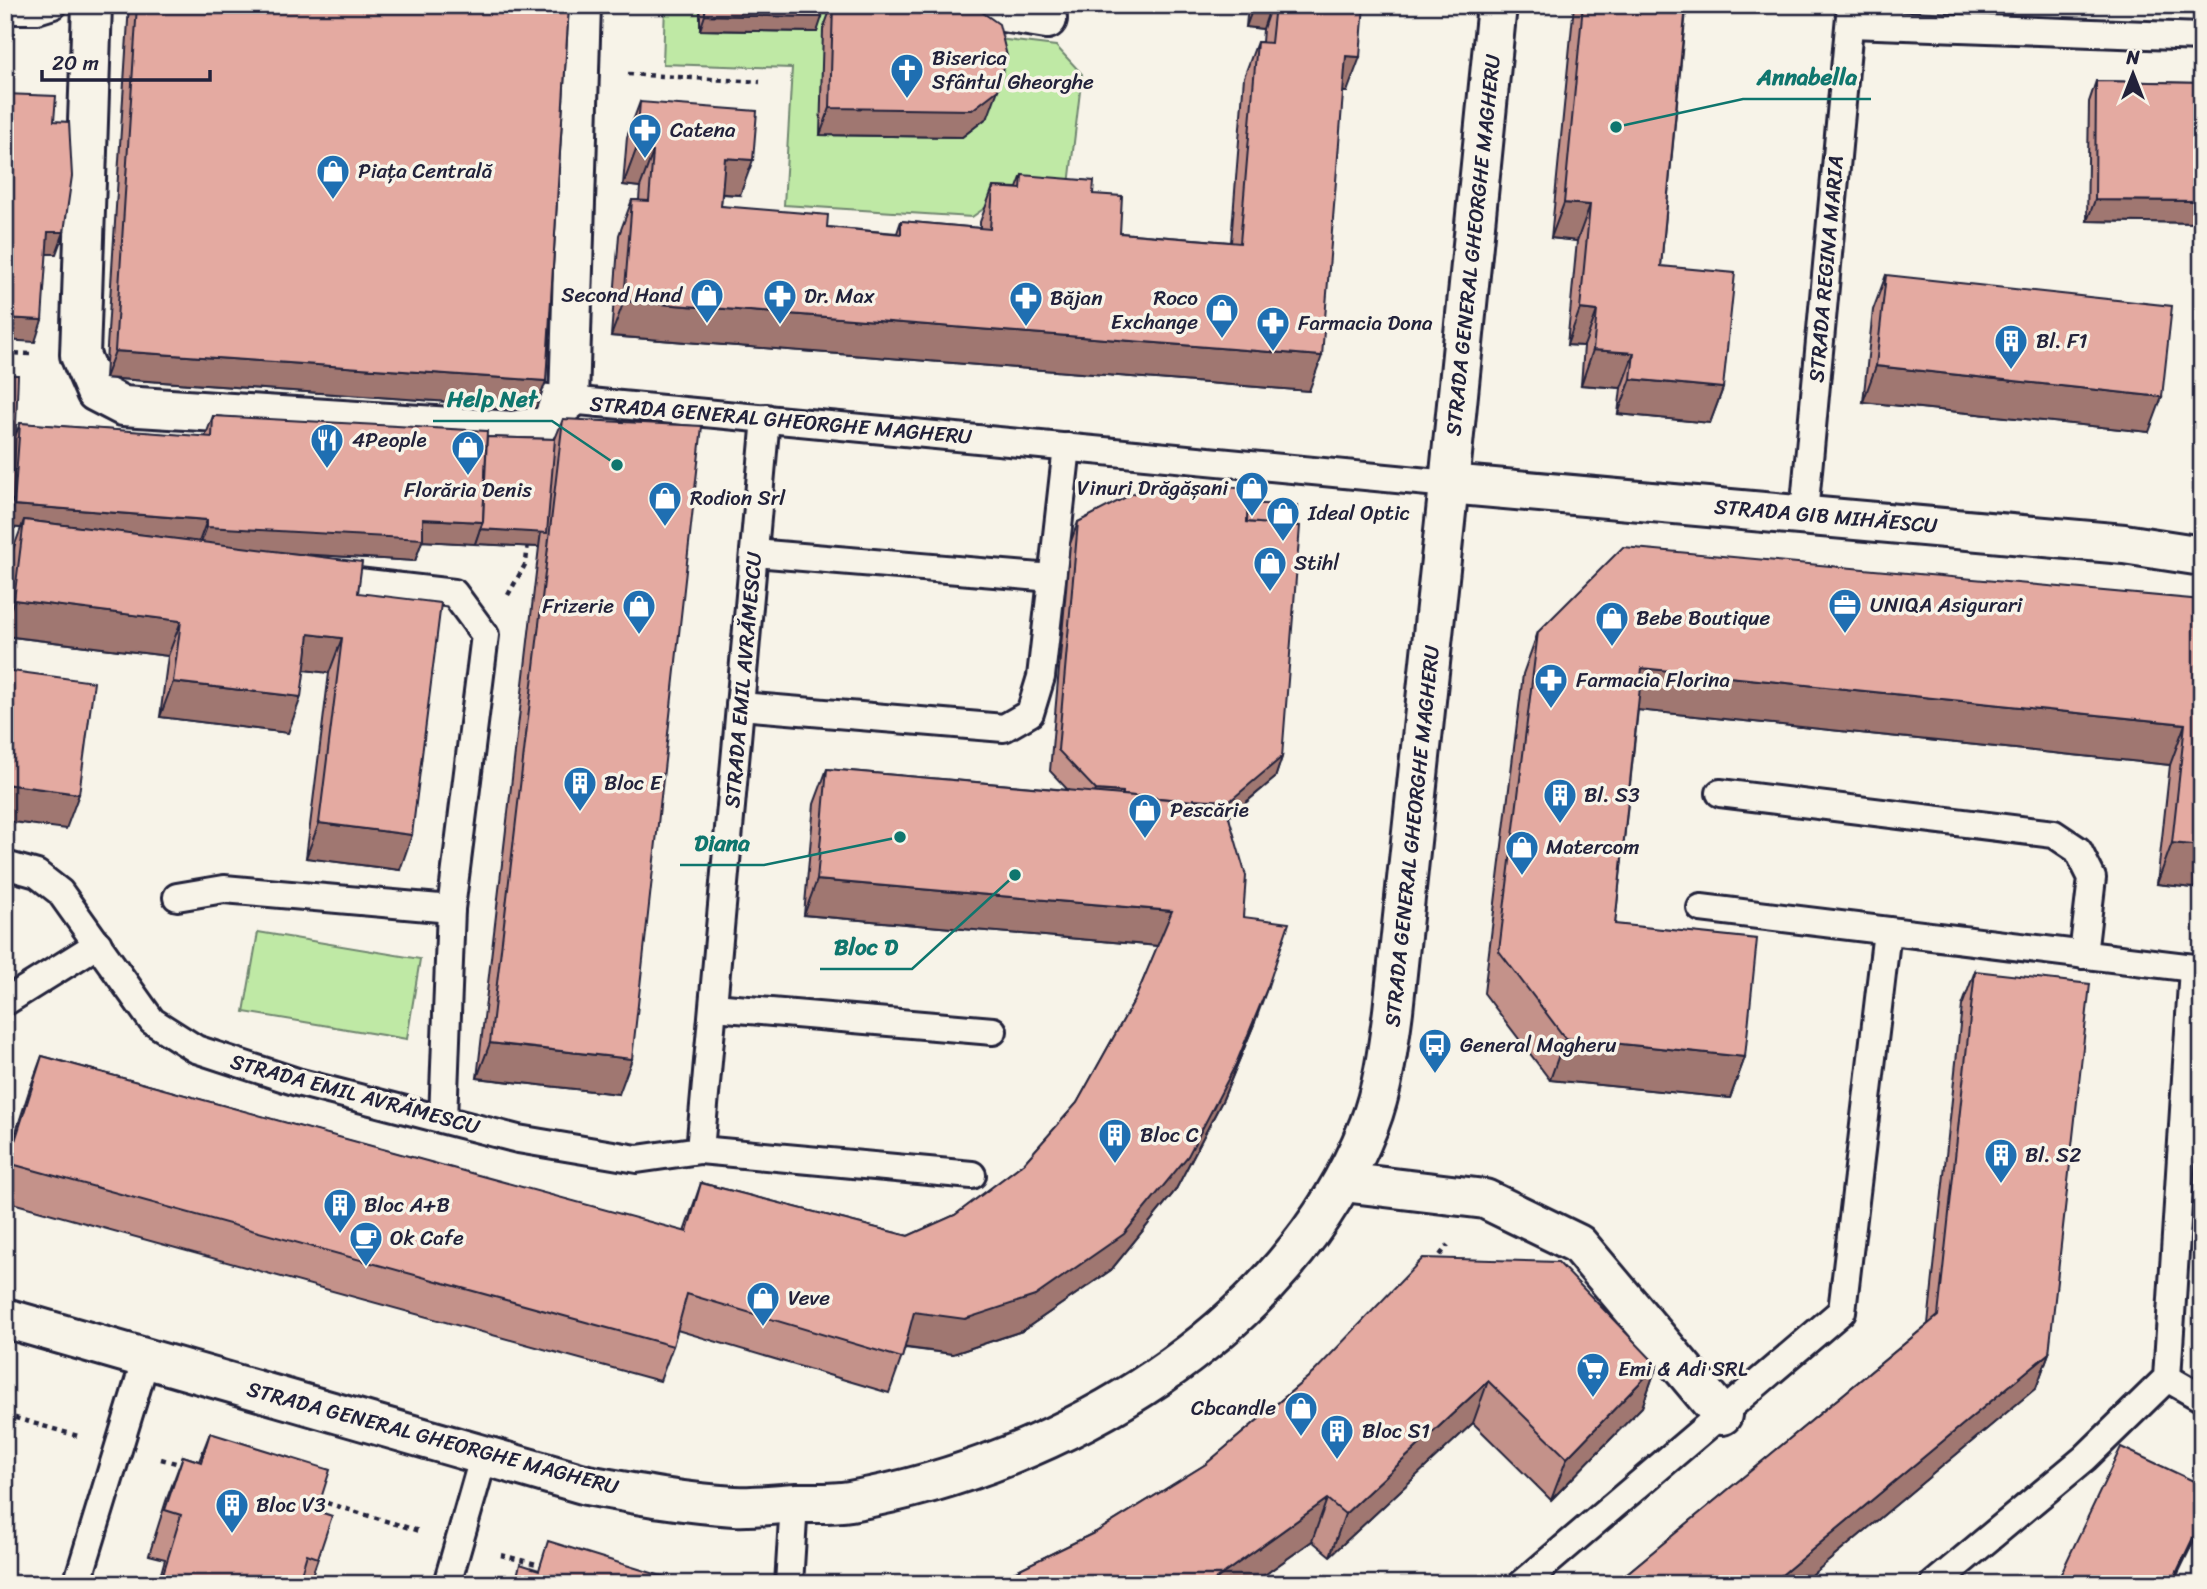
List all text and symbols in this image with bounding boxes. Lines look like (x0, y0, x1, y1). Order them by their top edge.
scale bar (42, 38, 210, 82)
north arrow (2098, 38, 2168, 108)
place label: Biserica Sfântul Gheorghe (932, 39, 1094, 101)
text: N (2125, 41, 2140, 74)
text: 20 m (52, 44, 99, 82)
church icon: Biserica Sfântul Gheorghe (888, 51, 926, 100)
street label: STRADA GENERAL GHEORGHE MAGHERU (1434, 52, 1512, 438)
callout: Annabella (1743, 55, 1871, 99)
text: Annabella (1756, 57, 1858, 98)
pharmacy icon: Catena (626, 111, 664, 160)
place label: Catena (670, 111, 736, 149)
shop icon: Piața Centrală (314, 152, 352, 201)
place label: Piața Centrală (358, 152, 494, 190)
street label: STRADA REGINA MARIA (1797, 154, 1855, 384)
place label: Second Hand (561, 276, 684, 314)
shop icon: Second Hand (688, 276, 726, 325)
pharmacy icon: Dr. Max (761, 277, 799, 326)
place label: Dr. Max (804, 277, 875, 315)
pharmacy icon: Băjan (1007, 279, 1045, 328)
place label: Băjan (1050, 279, 1102, 317)
place label: Roco Exchange (1111, 279, 1198, 341)
shop icon: Roco Exchange (1203, 291, 1241, 340)
pharmacy icon: Farmacia Dona (1254, 304, 1292, 353)
place label: Farmacia Dona (1298, 304, 1433, 342)
building icon: Bl. F1 (1992, 322, 2030, 371)
place label: Bl. F1 (2036, 322, 2088, 360)
callout: Help Net (433, 377, 552, 421)
text: Help Net (446, 379, 539, 420)
street label: STRADA GENERAL GHEORGHE MAGHERU (588, 384, 974, 456)
restaurant icon: 4People (308, 421, 346, 470)
place label: 4People (352, 421, 427, 459)
shop icon: Florăria Denis (449, 428, 487, 477)
place label: Vinuri Drăgășani (1077, 469, 1229, 507)
shop icon: Vinuri Drăgășani (1233, 469, 1271, 518)
place label: Florăria Denis (404, 471, 532, 509)
shop icon: Rodion Srl (646, 479, 684, 528)
place label: Rodion Srl (690, 479, 786, 517)
street label: STRADA GIB MIHĂESCU (1713, 487, 1939, 545)
shop icon: Ideal Optic (1264, 494, 1302, 543)
place label: Ideal Optic (1307, 494, 1410, 532)
shop icon: Stihl (1251, 544, 1289, 593)
place label: Stihl (1294, 544, 1340, 582)
street label: STRADA EMIL AVRĂMESCU (713, 549, 773, 810)
office icon: UNIQA Asigurari (1826, 586, 1864, 635)
place label: UNIQA Asigurari (1870, 586, 2023, 624)
place label: Frizerie (542, 587, 614, 625)
shop icon: Frizerie (620, 587, 658, 636)
shop icon: Bebe Boutique (1593, 599, 1631, 648)
place label: Bebe Boutique (1636, 599, 1770, 637)
street label: STRADA GENERAL GHEORGHE MAGHERU (1373, 643, 1451, 1029)
pharmacy icon: Farmacia Florina (1532, 661, 1570, 710)
place label: Farmacia Florina (1576, 661, 1730, 699)
building icon: Bloc E (561, 764, 599, 813)
place label: Bloc E (604, 764, 663, 802)
building icon: Bl. S3 (1541, 776, 1579, 825)
place label: Bl. S3 (1584, 776, 1640, 814)
shop icon: Pescărie (1126, 791, 1164, 840)
place label: Pescărie (1170, 791, 1249, 829)
callout: Diana (680, 821, 764, 865)
text: Diana (694, 823, 750, 864)
shop icon: Matercom (1503, 828, 1541, 877)
place label: Matercom (1546, 828, 1639, 866)
callout: Bloc D (820, 925, 912, 969)
text: Bloc D (834, 927, 898, 968)
bus stop icon: General Magheru (1416, 1026, 1454, 1075)
place label: General Magheru (1460, 1026, 1617, 1064)
street label: STRADA EMIL AVRĂMESCU (226, 1042, 485, 1146)
building icon: Bloc C (1096, 1116, 1134, 1165)
place label: Bloc C (1140, 1116, 1199, 1154)
building icon: Bl. S2 (1982, 1136, 2020, 1185)
place label: Bl. S2 (2025, 1136, 2081, 1174)
building icon: Bloc A+B (321, 1186, 359, 1235)
place label: Bloc A+B (364, 1186, 450, 1224)
cafe icon: Ok Cafe (347, 1219, 385, 1268)
place label: Ok Cafe (390, 1219, 464, 1257)
shop icon: Veve (744, 1279, 782, 1328)
place label: Veve (788, 1279, 830, 1317)
supermarket icon: Emi & Adi SRL (1574, 1350, 1612, 1399)
place label: Emi & Adi SRL (1618, 1350, 1748, 1388)
street label: STRADA GENERAL GHEORGHE MAGHERU (243, 1370, 624, 1506)
place label: Cbcandle (1191, 1389, 1276, 1427)
shop icon: Cbcandle (1282, 1389, 1320, 1438)
building icon: Bloc S1 (1318, 1412, 1356, 1461)
place label: Bloc S1 (1362, 1412, 1430, 1450)
building icon: Bloc V3 (213, 1486, 251, 1535)
place label: Bloc V3 (256, 1486, 326, 1524)

